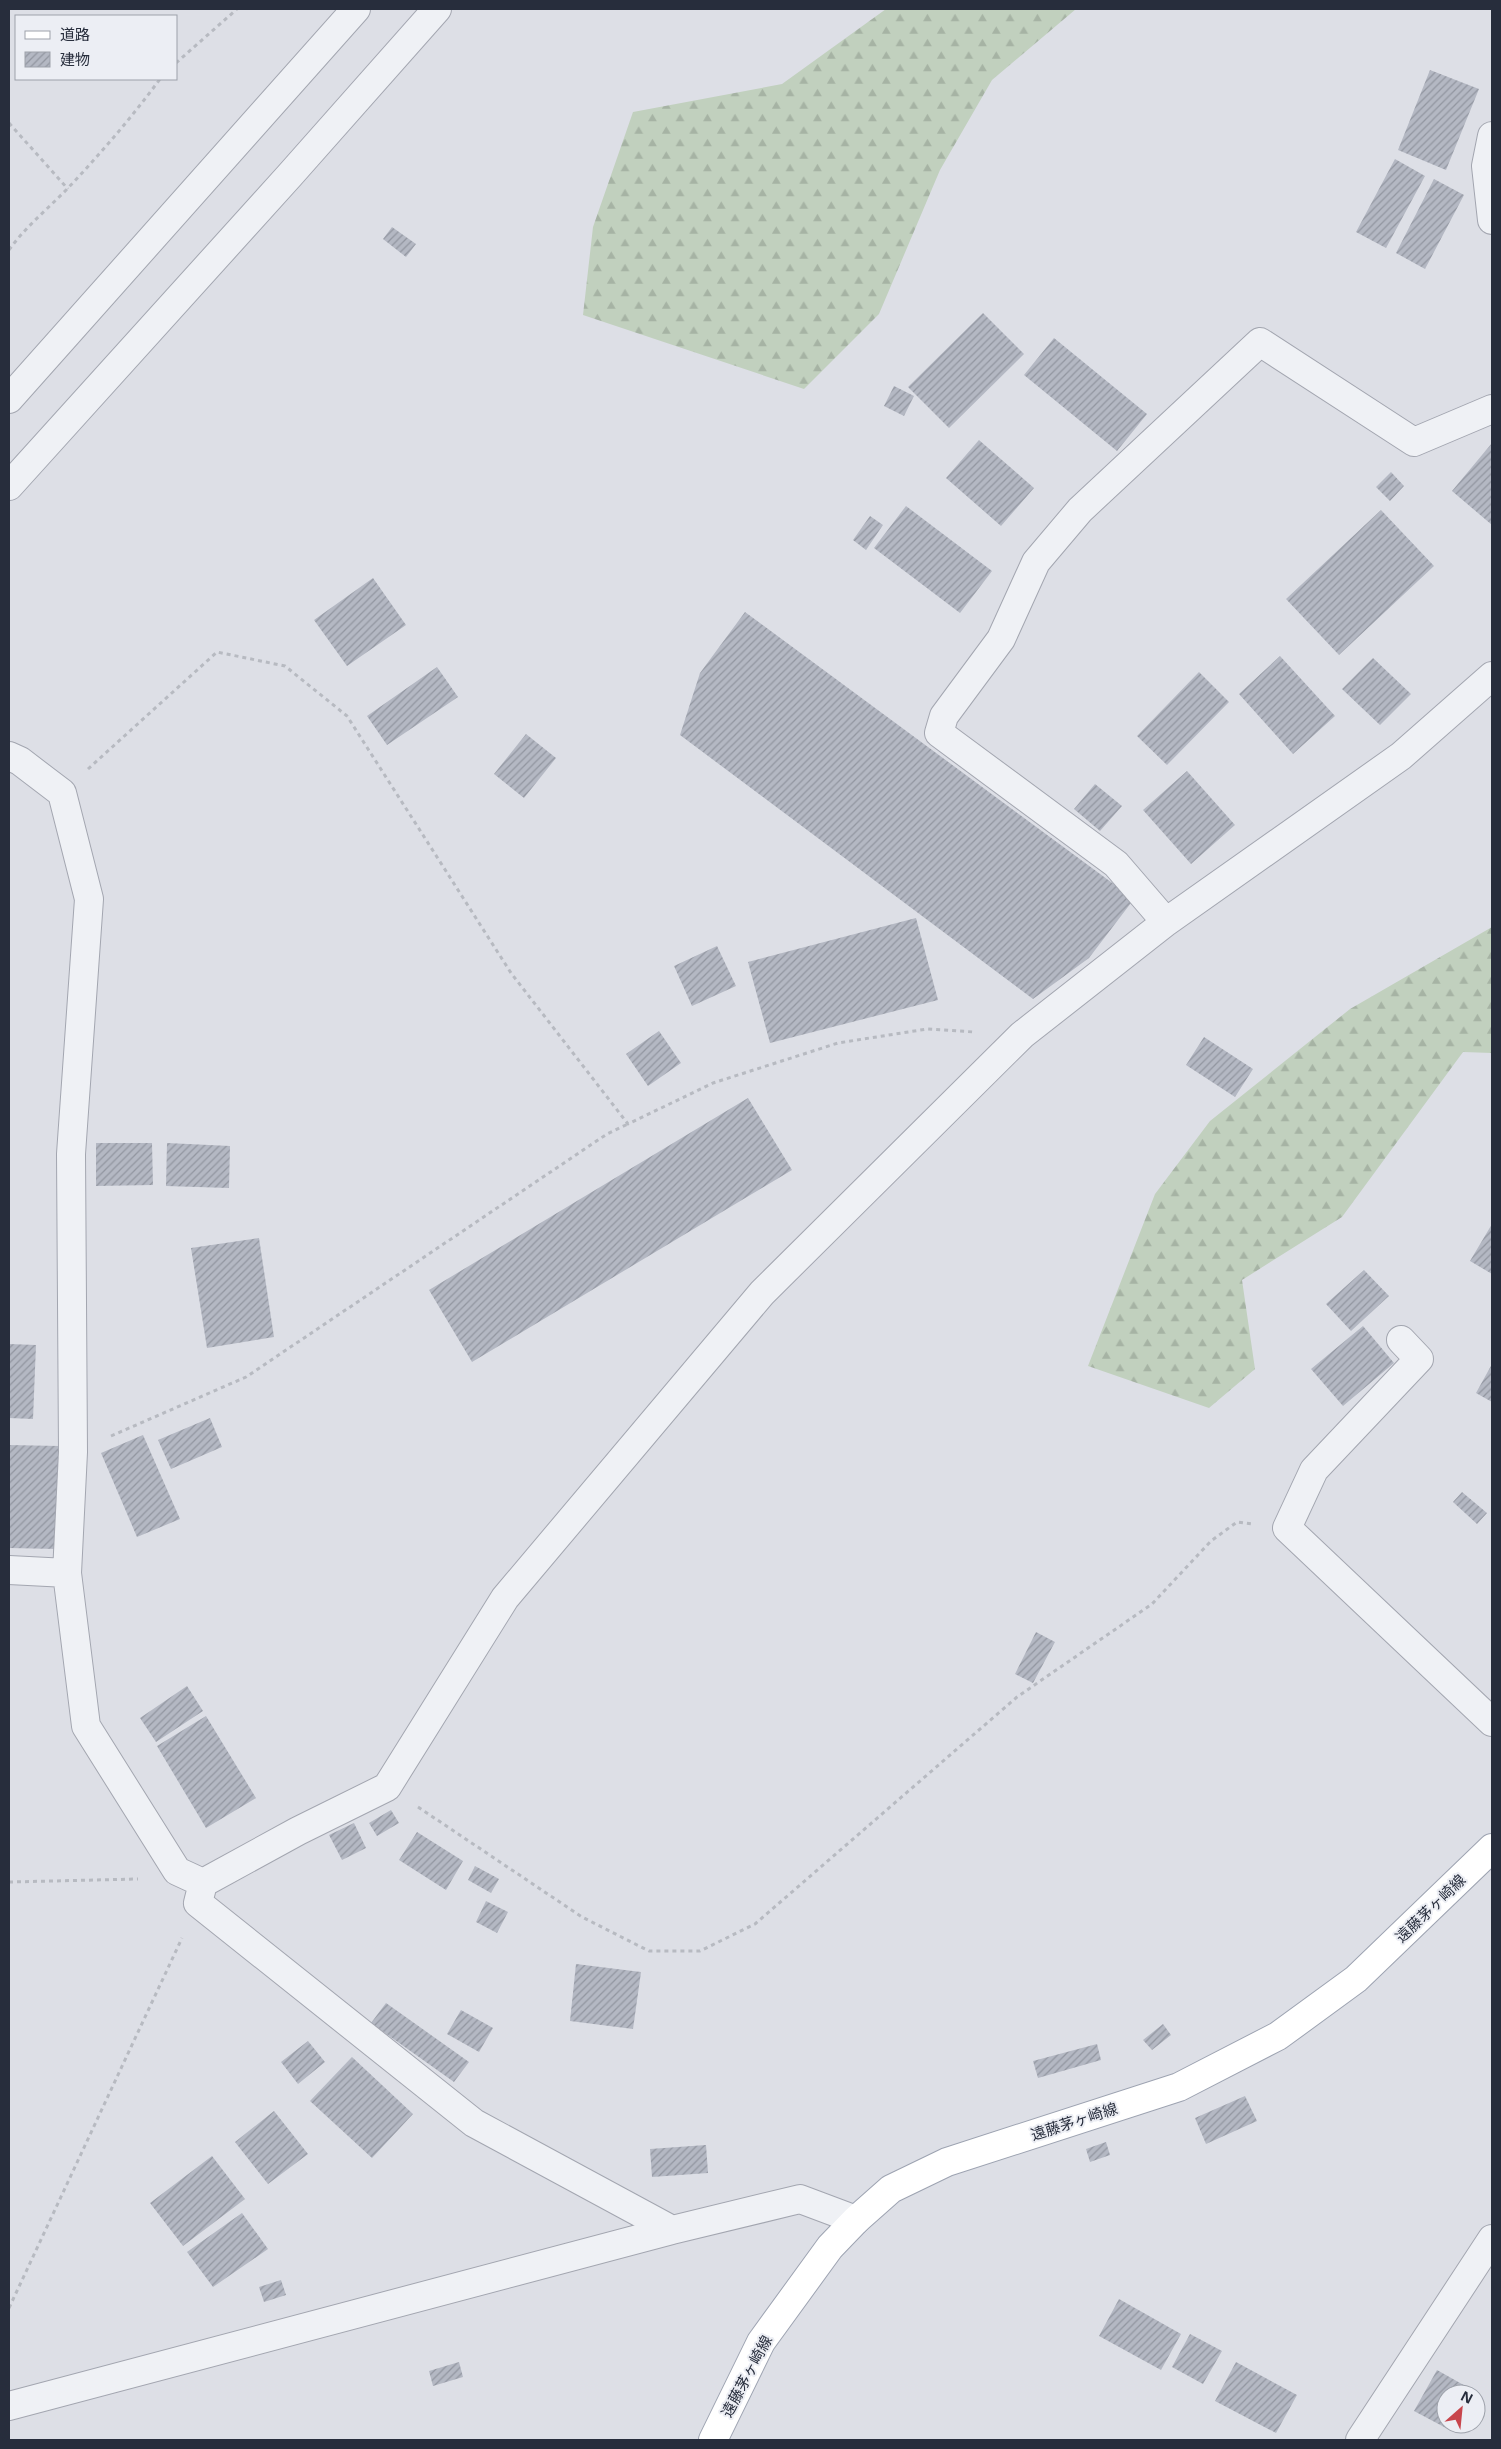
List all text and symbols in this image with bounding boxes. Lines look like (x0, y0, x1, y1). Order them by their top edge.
legend (15, 15, 178, 80)
text: 道路 (60, 24, 90, 44)
text: 建物 (60, 49, 90, 69)
street label: 遠藤茅ヶ崎線 (1391, 1870, 1469, 1946)
street label: 遠藤茅ヶ崎線 (1028, 2098, 1120, 2144)
street label: 遠藤茅ヶ崎線 (716, 2332, 776, 2420)
north arrow (1436, 2384, 1486, 2434)
text: N (1458, 2386, 1477, 2408)

